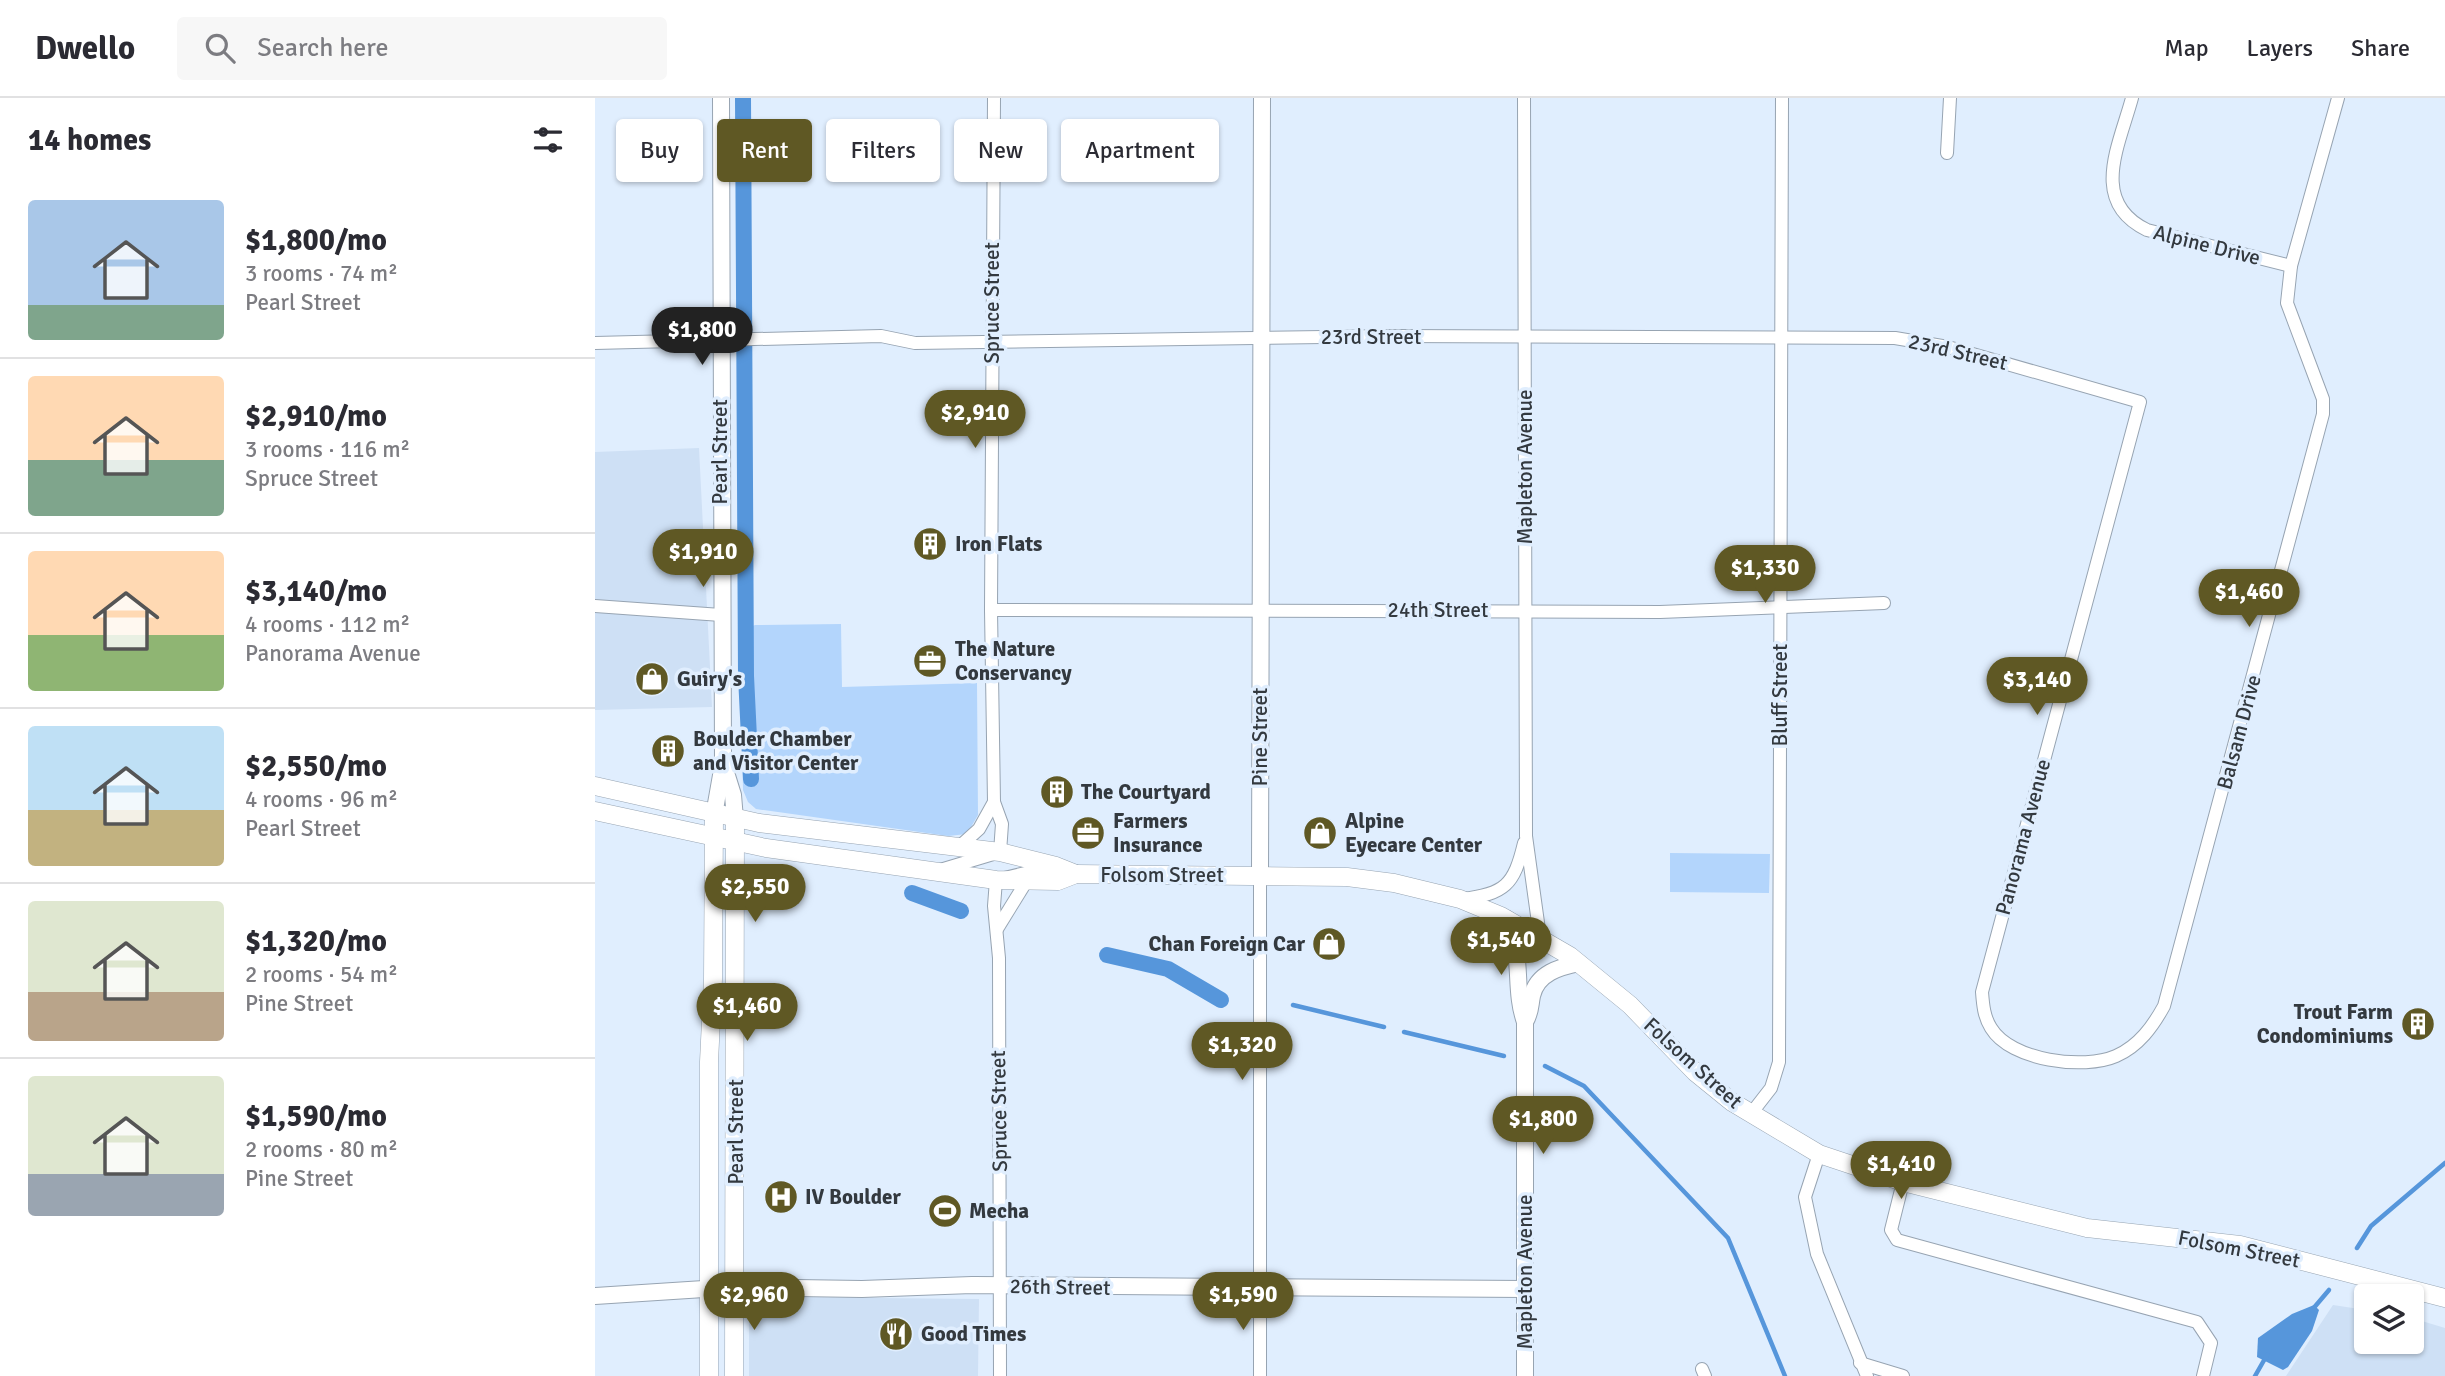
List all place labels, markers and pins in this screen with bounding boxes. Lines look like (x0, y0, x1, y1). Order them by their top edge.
pin: $1,800 (645, 308, 759, 367)
pin: $2,910 (918, 390, 1032, 450)
building icon: Iron Flats (911, 525, 949, 563)
pin: $1,910 (646, 530, 760, 589)
place label: Iron Flats (955, 531, 1042, 557)
pin: $1,330 (1708, 546, 1822, 605)
pin: $1,460 (2192, 570, 2306, 629)
place label: The Nature Conservancy (955, 636, 1072, 686)
office icon: The Nature Conservancy (911, 642, 949, 680)
pin: $3,140 (1980, 658, 2094, 717)
shop icon: Guiry's (633, 660, 671, 698)
place label: Guiry's (677, 666, 742, 692)
place label: Boulder Chamber and Visitor Center (693, 726, 859, 776)
building icon: Boulder Chamber and Visitor Center (649, 732, 687, 770)
building icon: The Courtyard (1038, 773, 1076, 811)
place label: The Courtyard (1081, 779, 1211, 805)
place label: Farmers Insurance (1113, 808, 1203, 858)
place label: Alpine Eyecare Center (1345, 808, 1483, 858)
office icon: Farmers Insurance (1069, 814, 1107, 852)
shop icon: Alpine Eyecare Center (1301, 814, 1339, 852)
pin: $2,550 (698, 864, 812, 924)
pin: $1,540 (1444, 918, 1558, 977)
shop icon: Chan Foreign Car (1310, 925, 1348, 963)
place label: Chan Foreign Car (1148, 931, 1306, 957)
pin: $1,460 (690, 984, 804, 1043)
place label: Trout Farm Condominiums (2257, 999, 2393, 1049)
building icon: Trout Farm Condominiums (2399, 1005, 2437, 1043)
pin: $1,320 (1185, 1023, 1299, 1082)
pin: $1,800 (1486, 1096, 1600, 1156)
pin: $1,410 (1844, 1142, 1958, 1201)
hospital icon: IV Boulder (762, 1178, 800, 1216)
place label: IV Boulder (805, 1184, 902, 1210)
sports icon: Mecha (926, 1192, 964, 1230)
place label: Mecha (969, 1198, 1029, 1224)
pin: $2,960 (697, 1272, 811, 1332)
pin: $1,590 (1186, 1272, 1300, 1332)
restaurant icon: Good Times (877, 1315, 915, 1353)
place label: Good Times (921, 1321, 1026, 1347)

